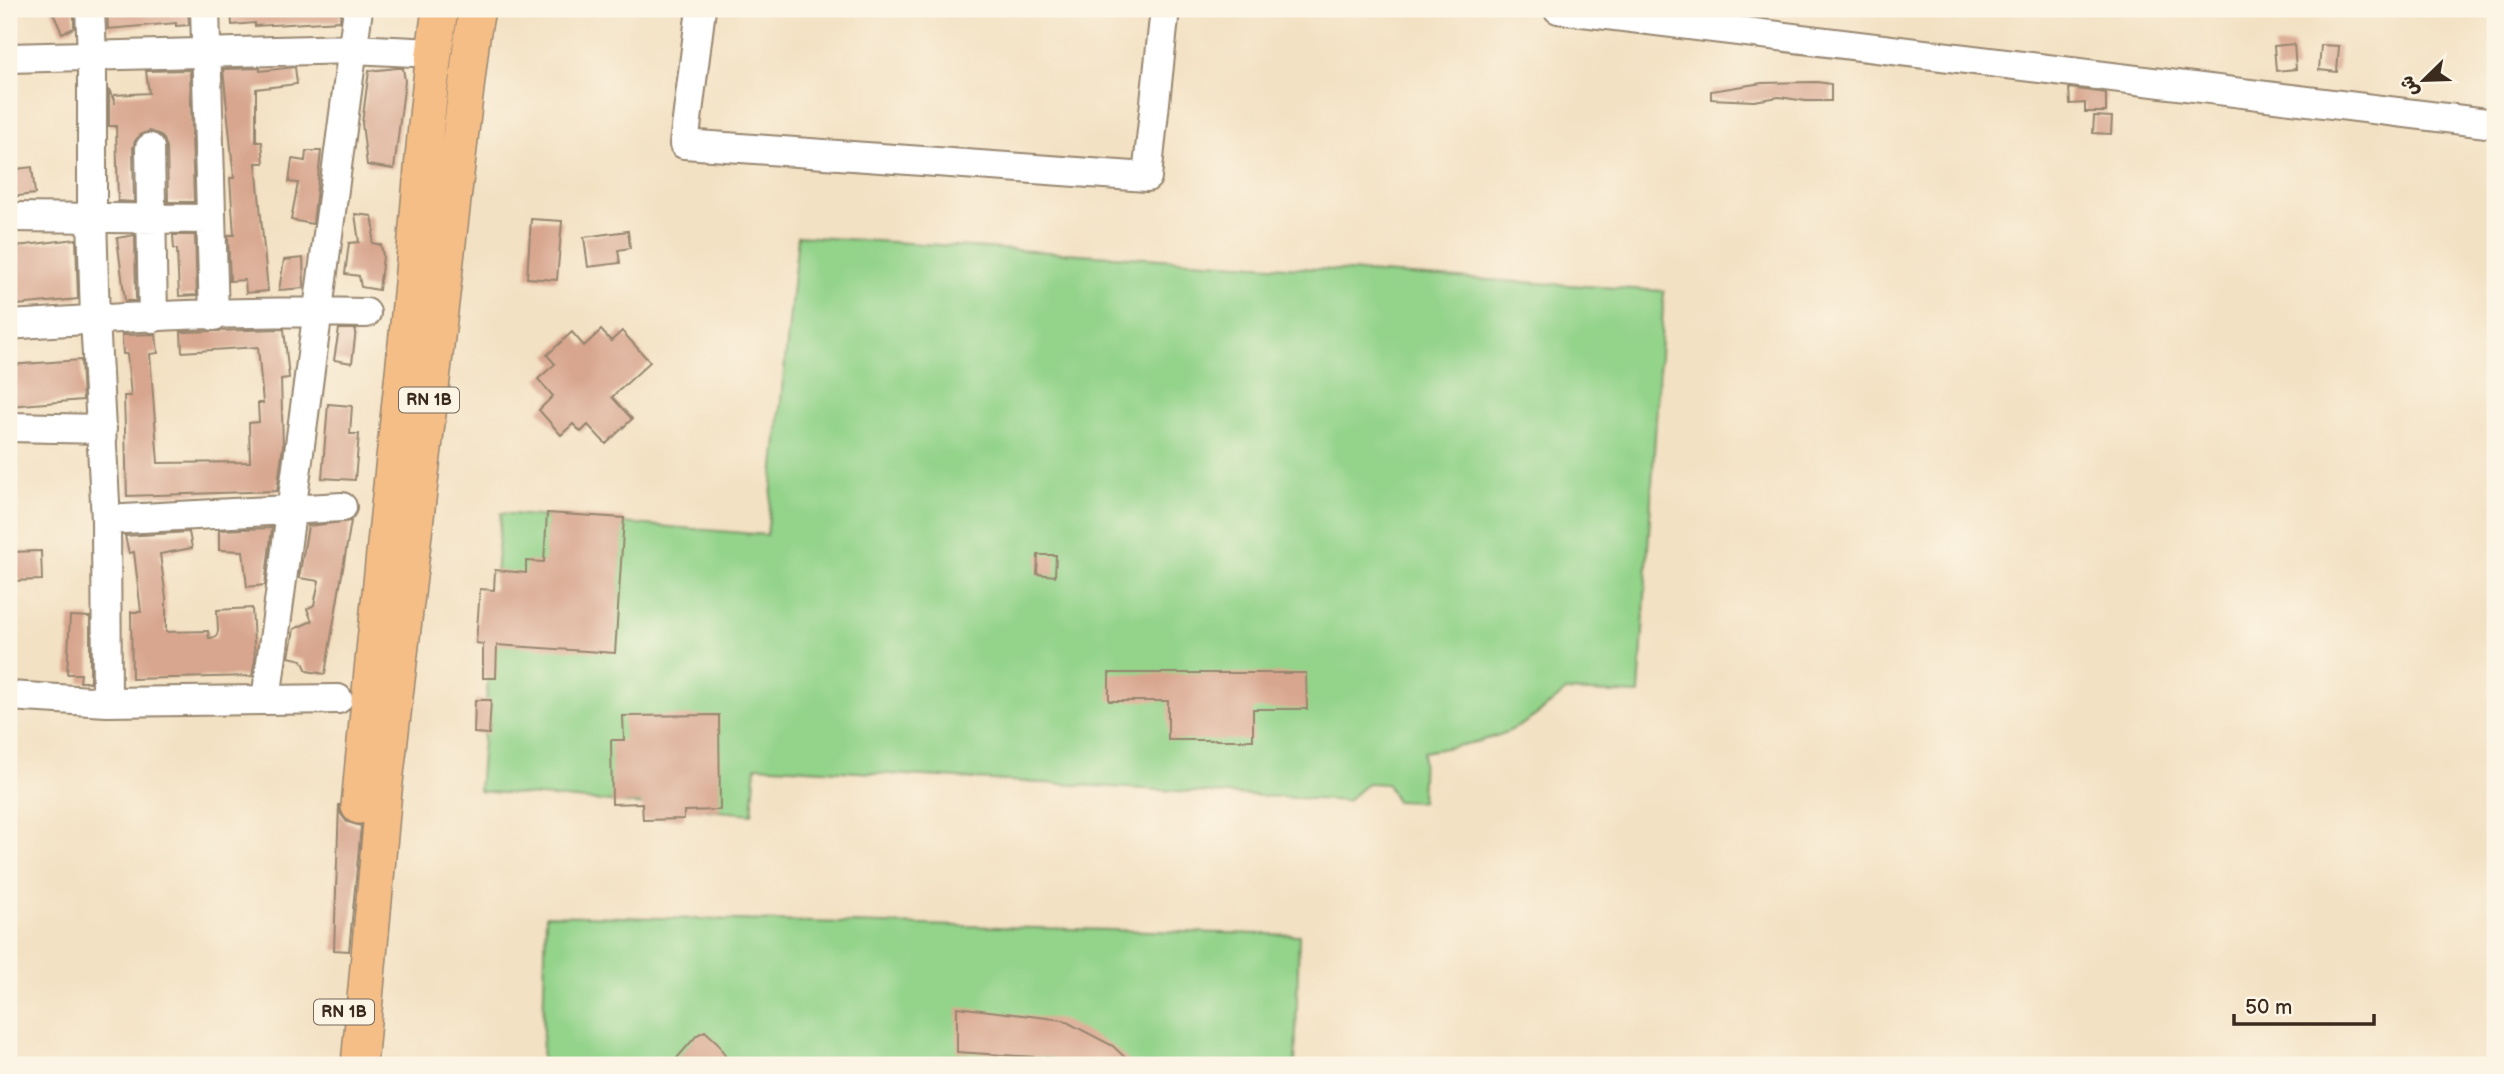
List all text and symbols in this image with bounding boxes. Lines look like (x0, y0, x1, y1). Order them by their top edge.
north arrow (2388, 46, 2458, 116)
text: ش (2395, 72, 2424, 100)
road number: RN 1B (399, 388, 459, 412)
scale bar (2234, 983, 2374, 1027)
text: 50 m (2245, 995, 2292, 1020)
road number: RN 1B (314, 1000, 374, 1024)

